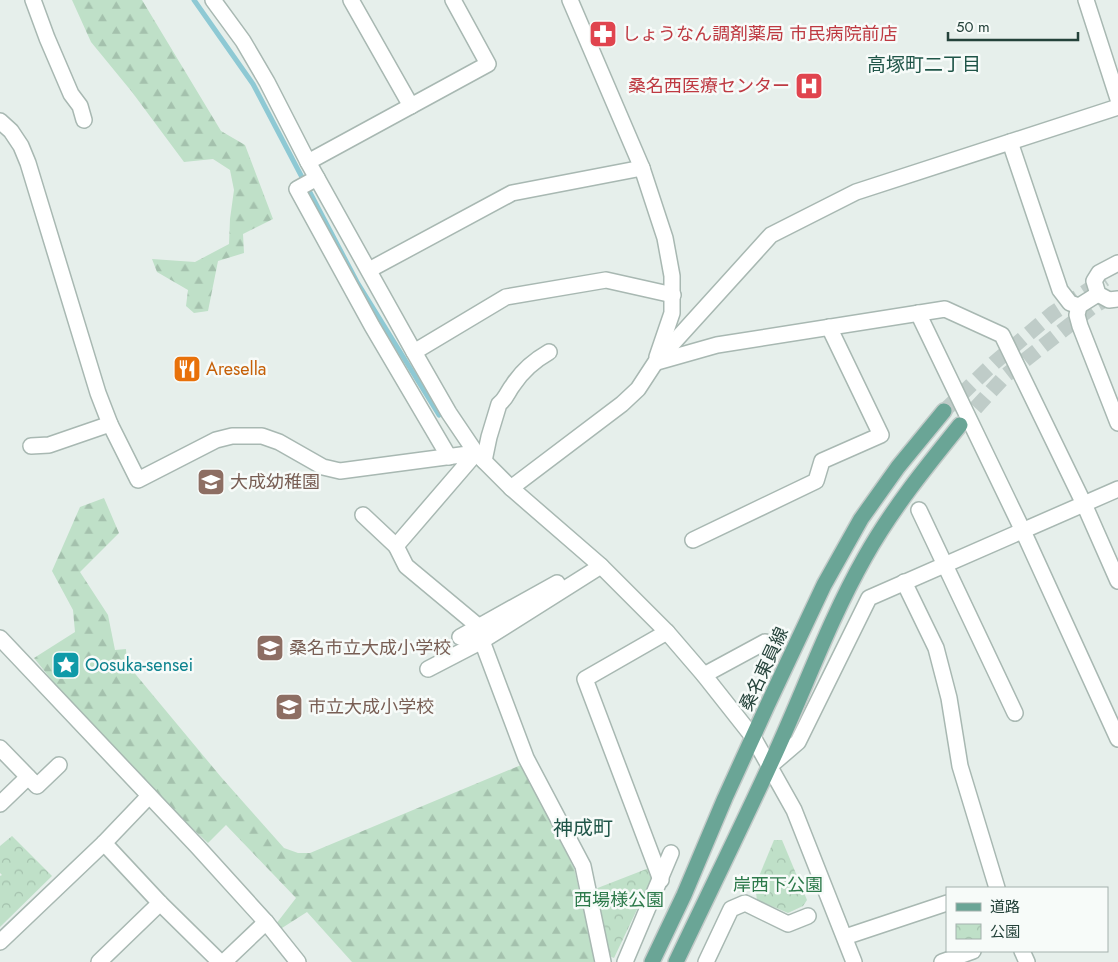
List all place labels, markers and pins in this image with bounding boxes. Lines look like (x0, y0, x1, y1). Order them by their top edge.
pharmacy icon: しょうなん調剤薬局 市民病院前店 (588, 19, 618, 49)
place label: しょうなん調剤薬局 市民病院前店 (622, 21, 897, 47)
hospital icon: 桑名西医療センター (794, 71, 824, 101)
place label: 桑名西医療センター (628, 73, 790, 99)
restaurant icon: Aresella (172, 354, 202, 384)
place label: Aresella (206, 356, 267, 382)
school or university icon: 大成幼稚園 (196, 467, 226, 497)
place label: 大成幼稚園 (230, 469, 320, 495)
school or university icon: 桑名市立大成小学校 (255, 633, 285, 663)
place label: 桑名市立大成小学校 (289, 635, 451, 661)
place icon: Oosuka-sensei (51, 650, 81, 680)
place label: Oosuka-sensei (85, 652, 193, 678)
school or university icon: 市立大成小学校 (274, 692, 304, 722)
place label: 市立大成小学校 (308, 694, 434, 720)

